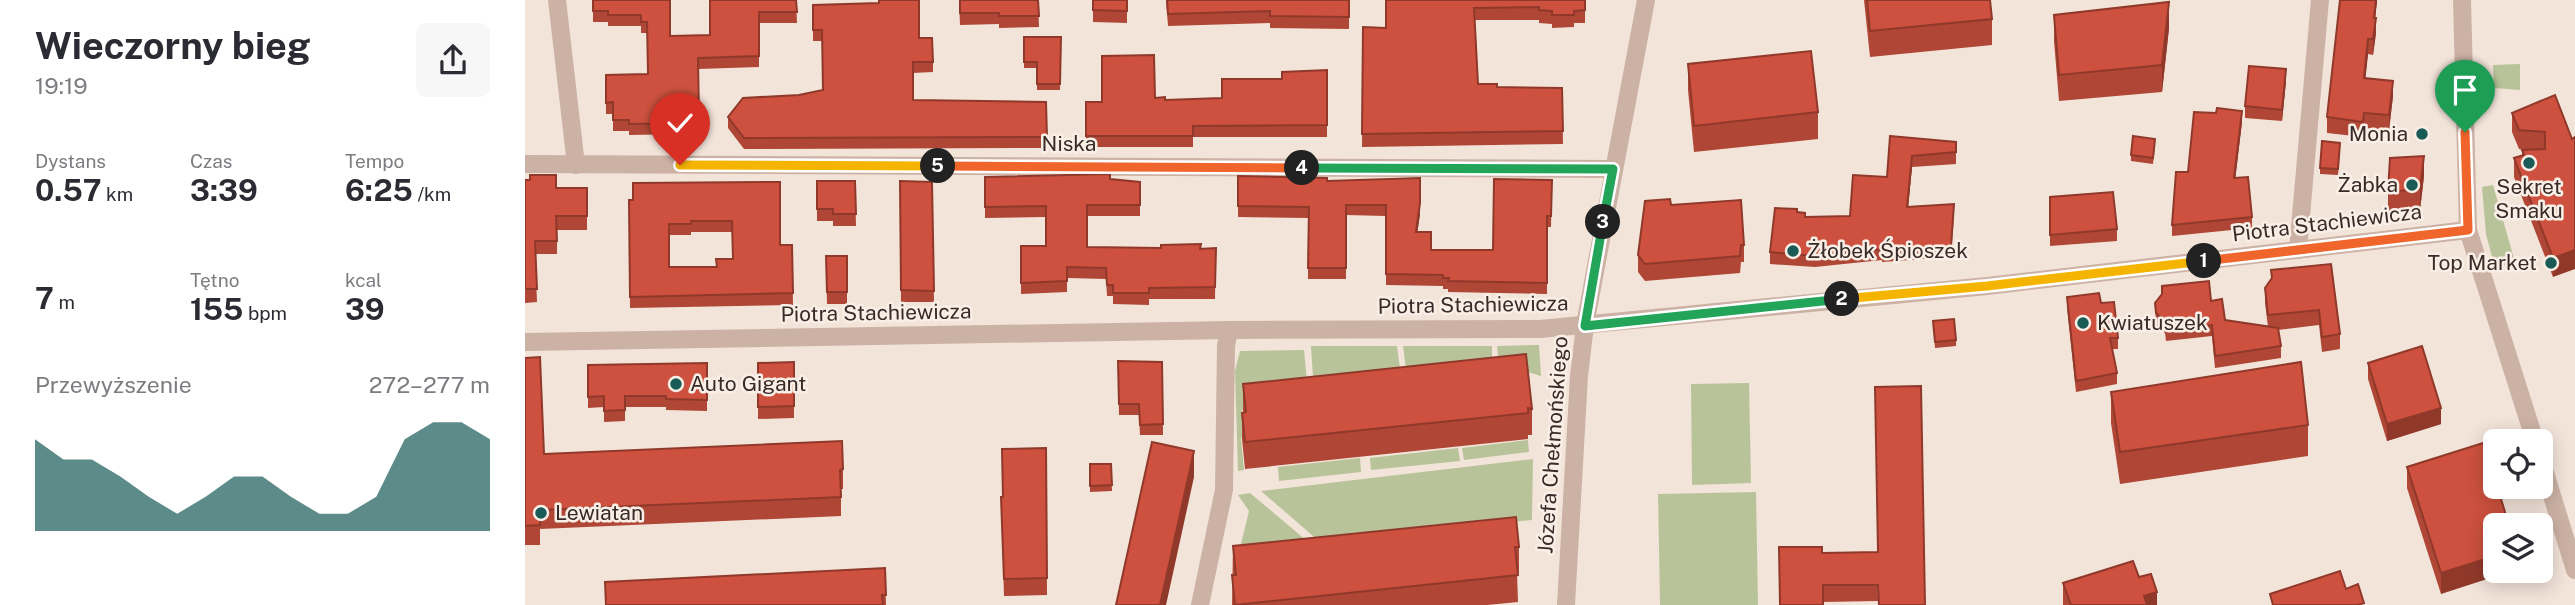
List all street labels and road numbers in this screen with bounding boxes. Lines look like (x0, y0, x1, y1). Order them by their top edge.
street label: Niska (1042, 131, 1096, 156)
street label: Piotra Stachiewicza (2231, 198, 2423, 247)
street label: Piotra Stachiewicza (1377, 290, 1569, 319)
street label: Piotra Stachiewicza (780, 298, 972, 327)
street label: Józefa Chełmońskiego (1532, 335, 1573, 555)

